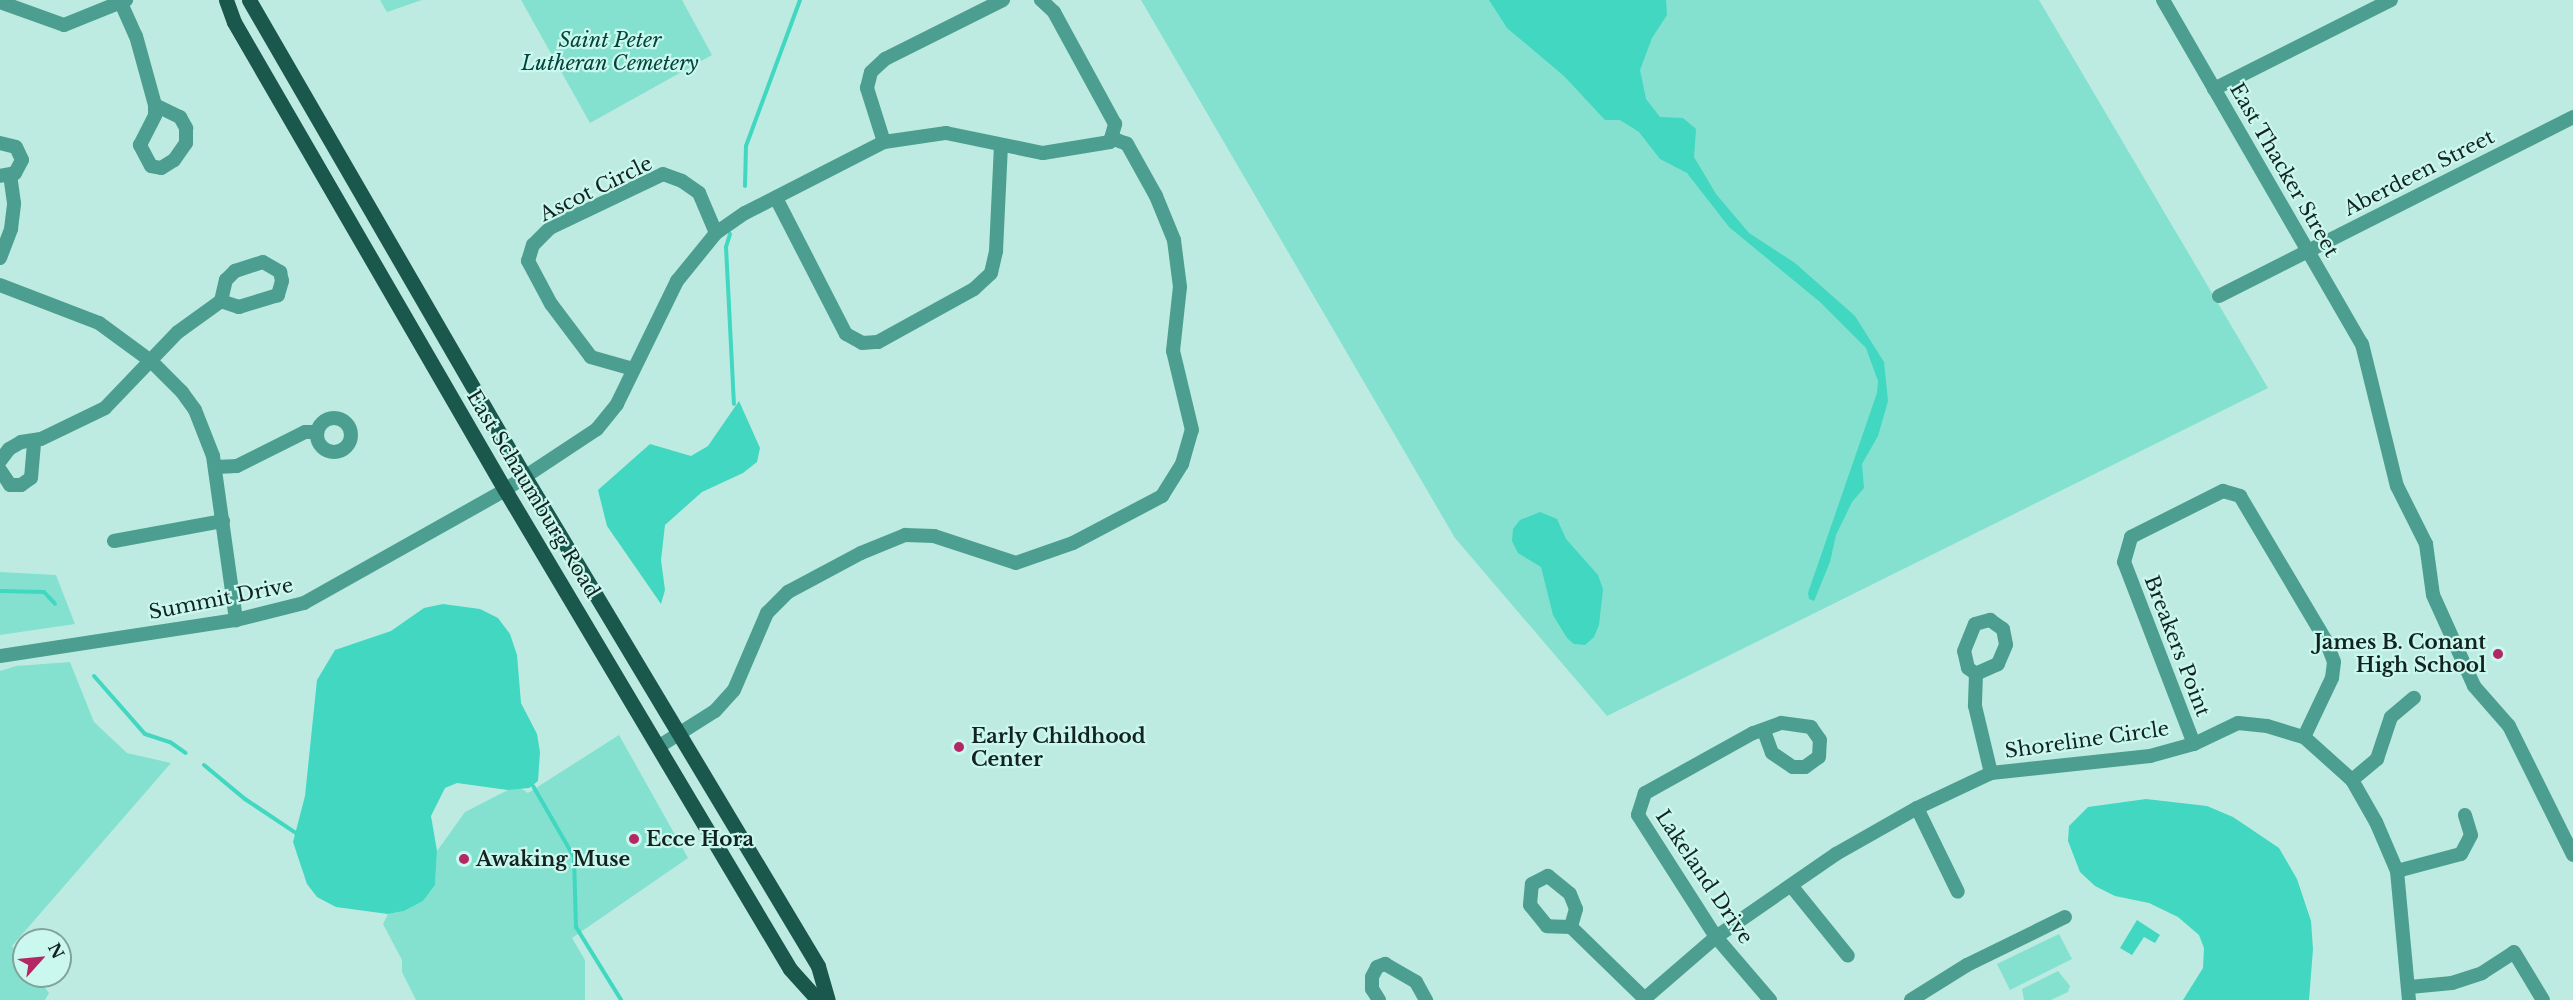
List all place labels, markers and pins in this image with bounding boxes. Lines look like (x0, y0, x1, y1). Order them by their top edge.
place label: James B. Conant High School (2314, 630, 2486, 677)
marker: James B. Conant High School (2491, 647, 2505, 661)
place label: Early Childhood Center (971, 724, 1146, 771)
marker: Early Childhood Center (952, 740, 966, 754)
place label: Ecce Hora (646, 827, 754, 851)
marker: Ecce Hora (627, 832, 641, 846)
place label: Awaking Muse (476, 847, 630, 871)
marker: Awaking Muse (457, 852, 471, 866)

